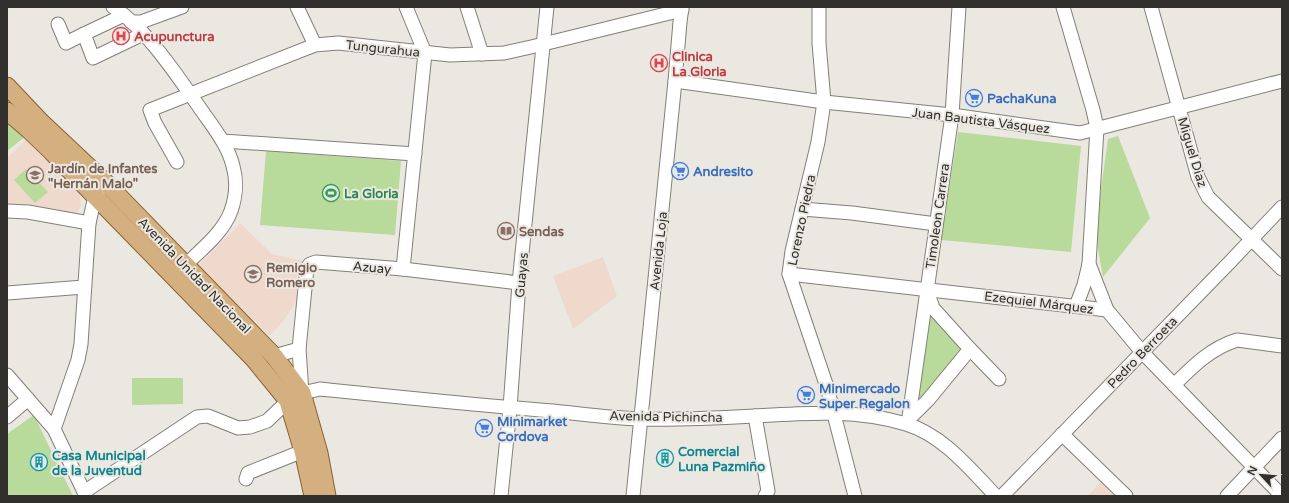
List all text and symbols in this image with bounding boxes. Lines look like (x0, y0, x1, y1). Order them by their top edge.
hospital icon: Acupunctura (111, 26, 131, 46)
place label: Acupunctura (134, 29, 215, 45)
street label: Tungurahua (345, 37, 421, 61)
place label: Clinica La Gloria (672, 49, 727, 80)
hospital icon: Clinica La Gloria (649, 53, 669, 73)
supermarket icon: PachaKuna (964, 88, 984, 108)
place label: PachaKuna (987, 91, 1057, 107)
street label: Juan Bautista Vásquez (911, 105, 1051, 137)
street label: Miguel Diaz (1174, 115, 1210, 189)
place label: Jardín de Infantes "Hernán Malo" (47, 161, 157, 192)
supermarket icon: Andresito (670, 161, 690, 181)
street label: Timoleon Carrera (923, 162, 953, 270)
place label: Andresito (693, 164, 753, 180)
school or university icon: Jardín de Infantes "Hernán Malo" (25, 165, 45, 185)
street label: Lorenzo Piedra (784, 173, 819, 267)
sports icon: La Gloria (321, 183, 341, 203)
place label: La Gloria (344, 186, 399, 202)
street label: Avenida Loja (647, 211, 671, 291)
street label: Avenida Unidad Nacional (134, 214, 254, 337)
library icon: Sendas (496, 221, 516, 241)
place label: Sendas (519, 224, 564, 240)
street label: Guayas (512, 252, 532, 298)
street label: Azuay (352, 258, 392, 278)
place label: Remigio Romero (266, 260, 317, 291)
school or university icon: Remigio Romero (243, 264, 263, 284)
street label: Ezequiel Márquez (983, 288, 1094, 318)
street label: Pedro Berroeta (1104, 313, 1181, 392)
place label: Minimercado Super Regalon (819, 381, 910, 412)
supermarket icon: Minimercado Super Regalon (796, 385, 816, 405)
street label: Avenida Pichincha (609, 408, 723, 426)
place label: Minimarket Cordova (497, 414, 567, 445)
supermarket icon: Minimarket Cordova (474, 418, 494, 438)
place label: Comercial Luna Pazmiño (678, 444, 765, 475)
place label: Casa Municipal de la Juventud (52, 448, 146, 479)
building icon: Comercial Luna Pazmiño (655, 448, 675, 468)
building icon: Casa Municipal de la Juventud (29, 452, 49, 472)
north arrow (1241, 455, 1281, 495)
text: N (1245, 464, 1260, 478)

